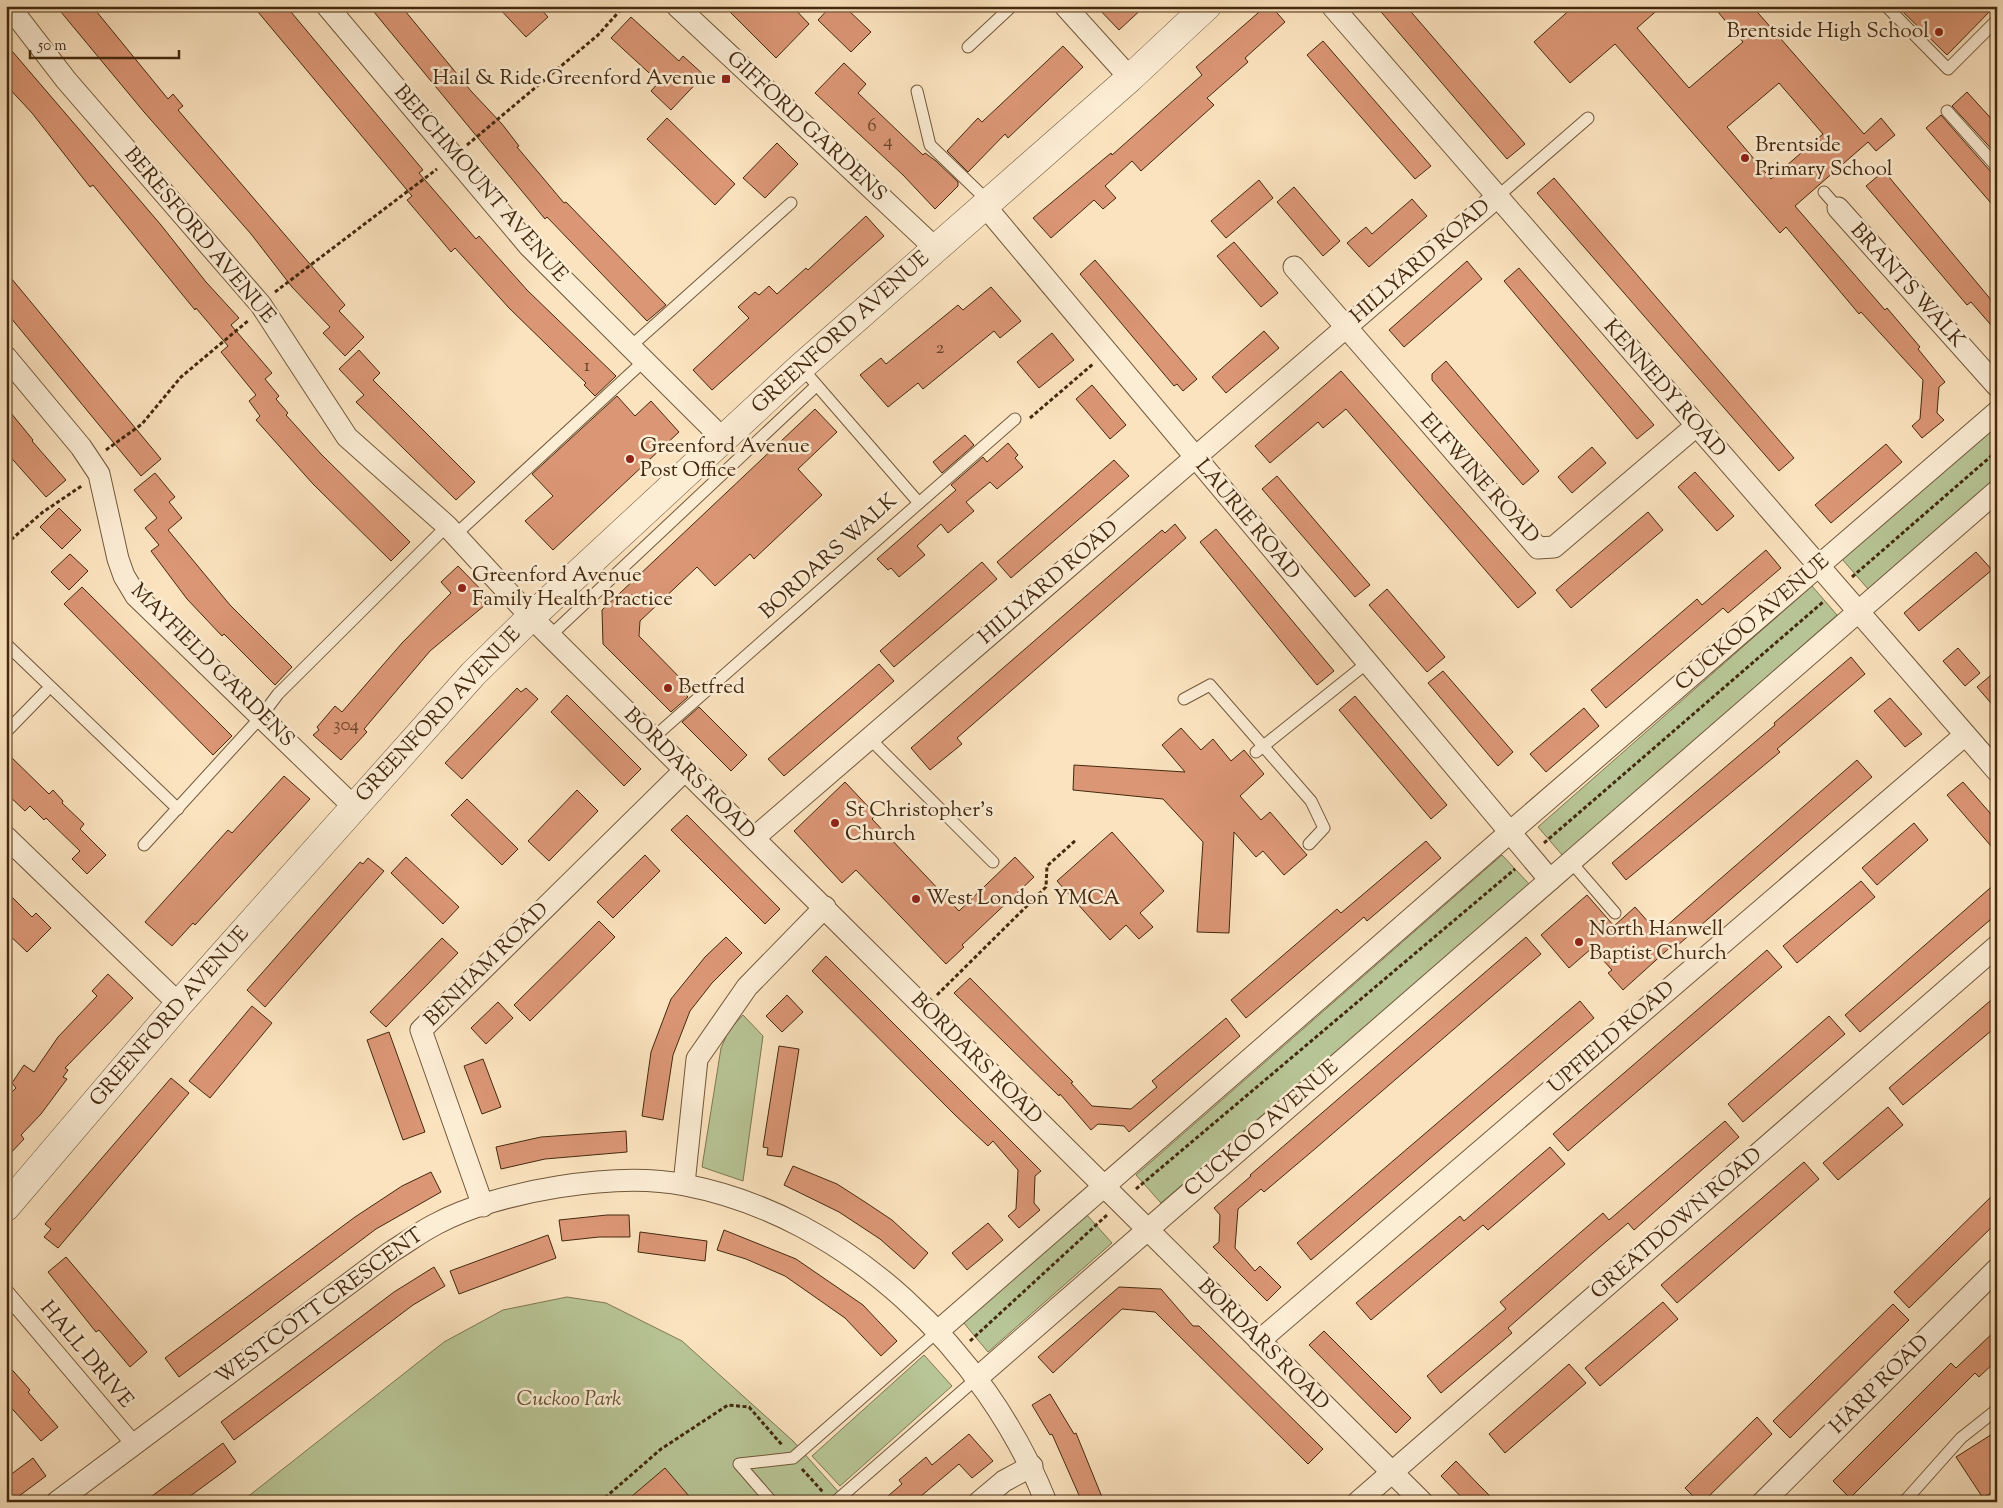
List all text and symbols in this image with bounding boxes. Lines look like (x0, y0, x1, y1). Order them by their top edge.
place label: Brentside High School (1726, 17, 1929, 47)
marker: Brentside High School (1933, 26, 1945, 38)
scale bar (30, 28, 179, 60)
text: 50 m (37, 36, 67, 57)
street label: GIFFORD GARDENS (719, 45, 893, 209)
place label: Hail & Ride Greenford Avenue (432, 64, 716, 94)
marker: Hail & Ride Greenford Avenue (720, 73, 732, 85)
street label: BEECHMOUNT AVENUE (386, 79, 574, 289)
house number: 6 (867, 113, 877, 140)
house number: 4 (883, 128, 893, 155)
place label: Brentside Primary School (1755, 131, 1893, 185)
street label: BERESFORD AVENUE (116, 141, 282, 331)
marker: Brentside Primary School (1739, 152, 1751, 164)
street label: HILLYARD ROAD (1344, 193, 1498, 331)
street label: BRANTS WALK (1843, 217, 1971, 355)
street label: GREENFORD AVENUE (745, 245, 937, 421)
street label: KENNEDY ROAD (1595, 313, 1733, 465)
house number: 2 (936, 335, 945, 362)
house number: 1 (584, 353, 591, 380)
street label: ELFWINE ROAD (1412, 407, 1546, 551)
place label: Greenford Avenue Post Office (640, 432, 810, 486)
marker: Greenford Avenue Post Office (624, 453, 636, 465)
street label: LAURIE ROAD (1187, 453, 1307, 587)
street label: BORDARS WALK (754, 487, 904, 627)
street label: HILLYARD ROAD (972, 514, 1126, 652)
street label: CUCKOO AVENUE (1669, 547, 1837, 699)
place label: Greenford Avenue Family Health Practice (472, 561, 673, 615)
street label: MAYFIELD GARDENS (123, 577, 301, 755)
marker: Greenford Avenue Family Health Practice (456, 582, 468, 594)
street label: GREENFORD AVENUE (349, 620, 529, 809)
place label: Betfred (678, 673, 745, 703)
marker: Betfred (662, 682, 674, 694)
street label: BORDARS ROAD (616, 701, 762, 847)
house number: 304 (333, 712, 360, 739)
place label: St Christopher's Church (845, 796, 993, 850)
marker: St Christopher's Church (829, 817, 841, 829)
place label: West London YMCA (926, 884, 1120, 914)
marker: West London YMCA (910, 893, 922, 905)
street label: BENHAM ROAD (418, 896, 556, 1034)
place label: North Hanwell Baptist Church (1589, 915, 1727, 969)
street label: GREENFORD AVENUE (83, 920, 257, 1114)
marker: North Hanwell Baptist Church (1573, 936, 1585, 948)
street label: UPFIELD ROAD (1542, 975, 1682, 1101)
street label: BORDARS ROAD (903, 986, 1049, 1132)
street label: CUCKOO AVENUE (1178, 1053, 1346, 1205)
street label: GREATDOWN ROAD (1585, 1141, 1769, 1307)
street label: WESTCOTT CRESCENT (210, 1221, 430, 1393)
street label: BORDARS ROAD (1190, 1272, 1336, 1418)
street label: HALL DRIVE (32, 1295, 140, 1415)
street label: HARP ROAD (1823, 1328, 1937, 1442)
park label: Cuckoo Park (516, 1385, 622, 1415)

